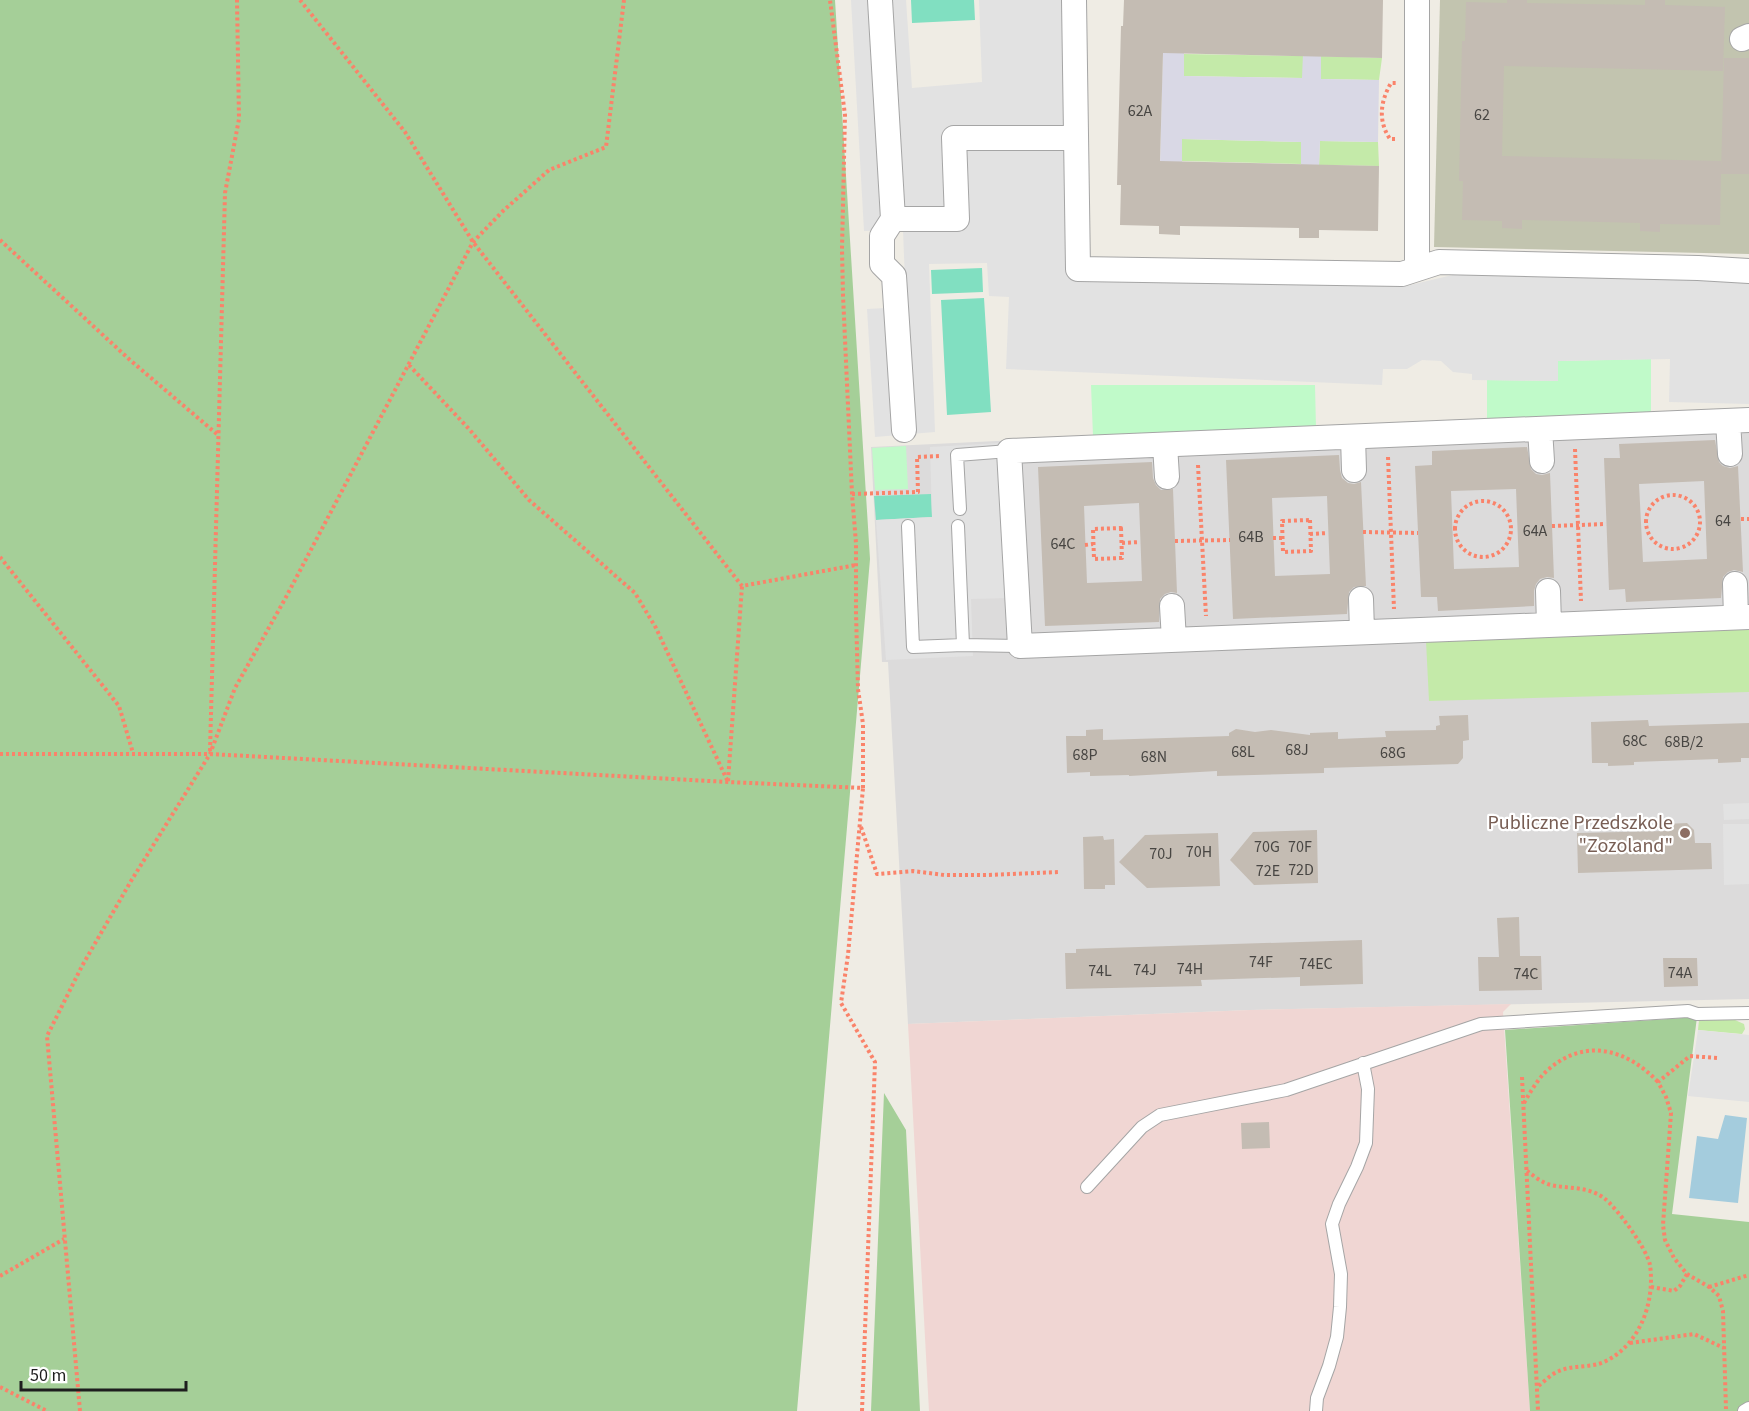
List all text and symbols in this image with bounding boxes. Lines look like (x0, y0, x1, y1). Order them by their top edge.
house number: 62A (1128, 100, 1153, 122)
house number: 62 (1474, 104, 1490, 126)
house number: 64 (1715, 510, 1731, 532)
house number: 64A (1523, 520, 1548, 542)
house number: 64B (1238, 526, 1264, 548)
house number: 64C (1050, 533, 1076, 555)
house number: 68C (1622, 730, 1648, 752)
house number: 68B/2 (1665, 731, 1703, 753)
house number: 68J (1285, 739, 1309, 761)
house number: 68L (1231, 741, 1255, 763)
house number: 68G (1380, 742, 1406, 764)
house number: 68P (1073, 744, 1097, 766)
house number: 68N (1141, 746, 1167, 768)
place label: Publiczne Przedszkole "Zozoland" (1487, 809, 1673, 860)
marker: Publiczne Przedszkole "Zozoland" (1678, 826, 1692, 840)
house number: 70G (1254, 836, 1280, 858)
house number: 70F (1288, 836, 1312, 858)
house number: 70H (1186, 841, 1212, 863)
house number: 70J (1149, 843, 1173, 865)
house number: 72D (1288, 859, 1314, 881)
house number: 72E (1256, 860, 1280, 882)
house number: 74F (1249, 951, 1273, 973)
house number: 74EC (1299, 953, 1333, 975)
house number: 74H (1177, 958, 1203, 980)
house number: 74J (1133, 959, 1157, 981)
house number: 74L (1088, 960, 1112, 982)
house number: 74A (1668, 962, 1693, 984)
house number: 74C (1513, 963, 1539, 985)
scale bar (21, 1354, 186, 1392)
text: 50 m (30, 1363, 66, 1388)

